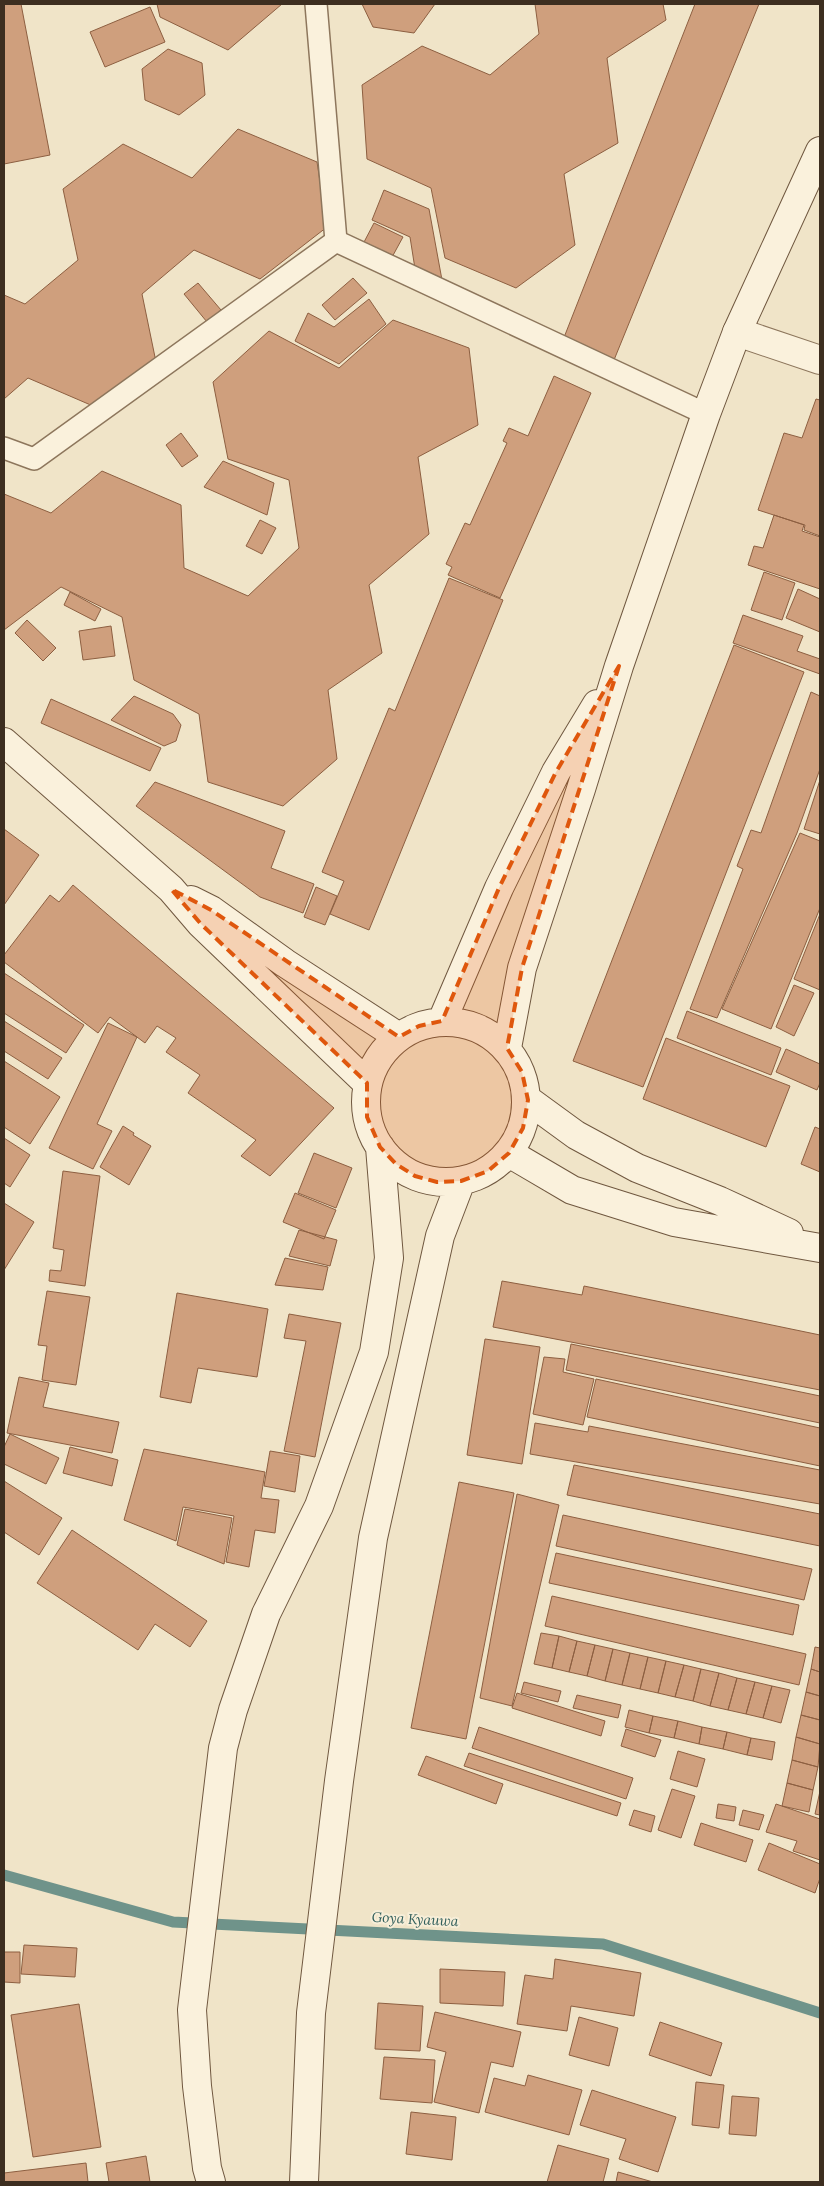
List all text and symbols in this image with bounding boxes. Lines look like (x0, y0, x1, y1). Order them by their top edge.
water label: Goya Kyauwa (371, 1908, 459, 1930)

